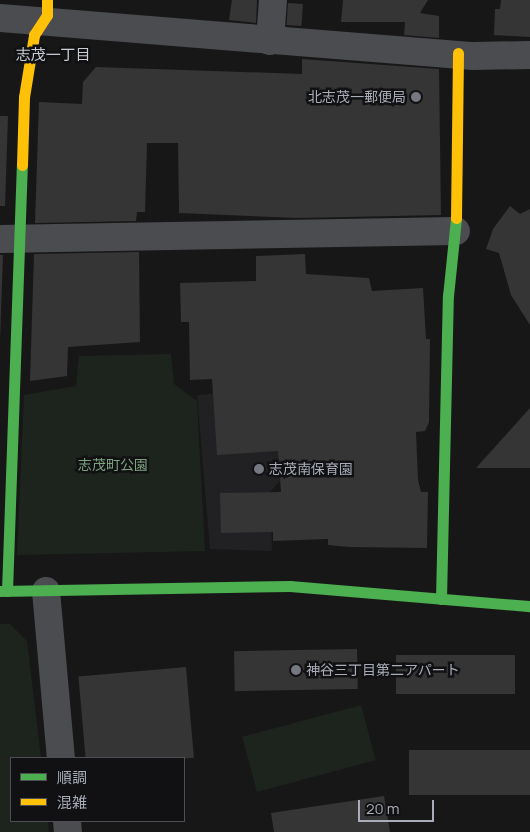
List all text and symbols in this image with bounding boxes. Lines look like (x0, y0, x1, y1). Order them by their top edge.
district label: 志茂一丁目 (16, 46, 90, 64)
place label: 北志茂一郵便局 (308, 89, 406, 105)
marker: 北志茂一郵便局 (410, 91, 422, 103)
park label: 志茂町公園 (78, 457, 148, 473)
place label: 志茂南保育園 (269, 461, 353, 477)
marker: 志茂南保育園 (253, 463, 265, 475)
place label: 神谷三丁目第二アパート (306, 662, 460, 678)
marker: 神谷三丁目第二アパート (290, 664, 302, 676)
legend (10, 757, 185, 822)
text: 順調 (57, 767, 87, 788)
scale bar (360, 790, 436, 822)
text: 混雑 (57, 792, 87, 813)
text: 20 m (366, 798, 399, 819)

